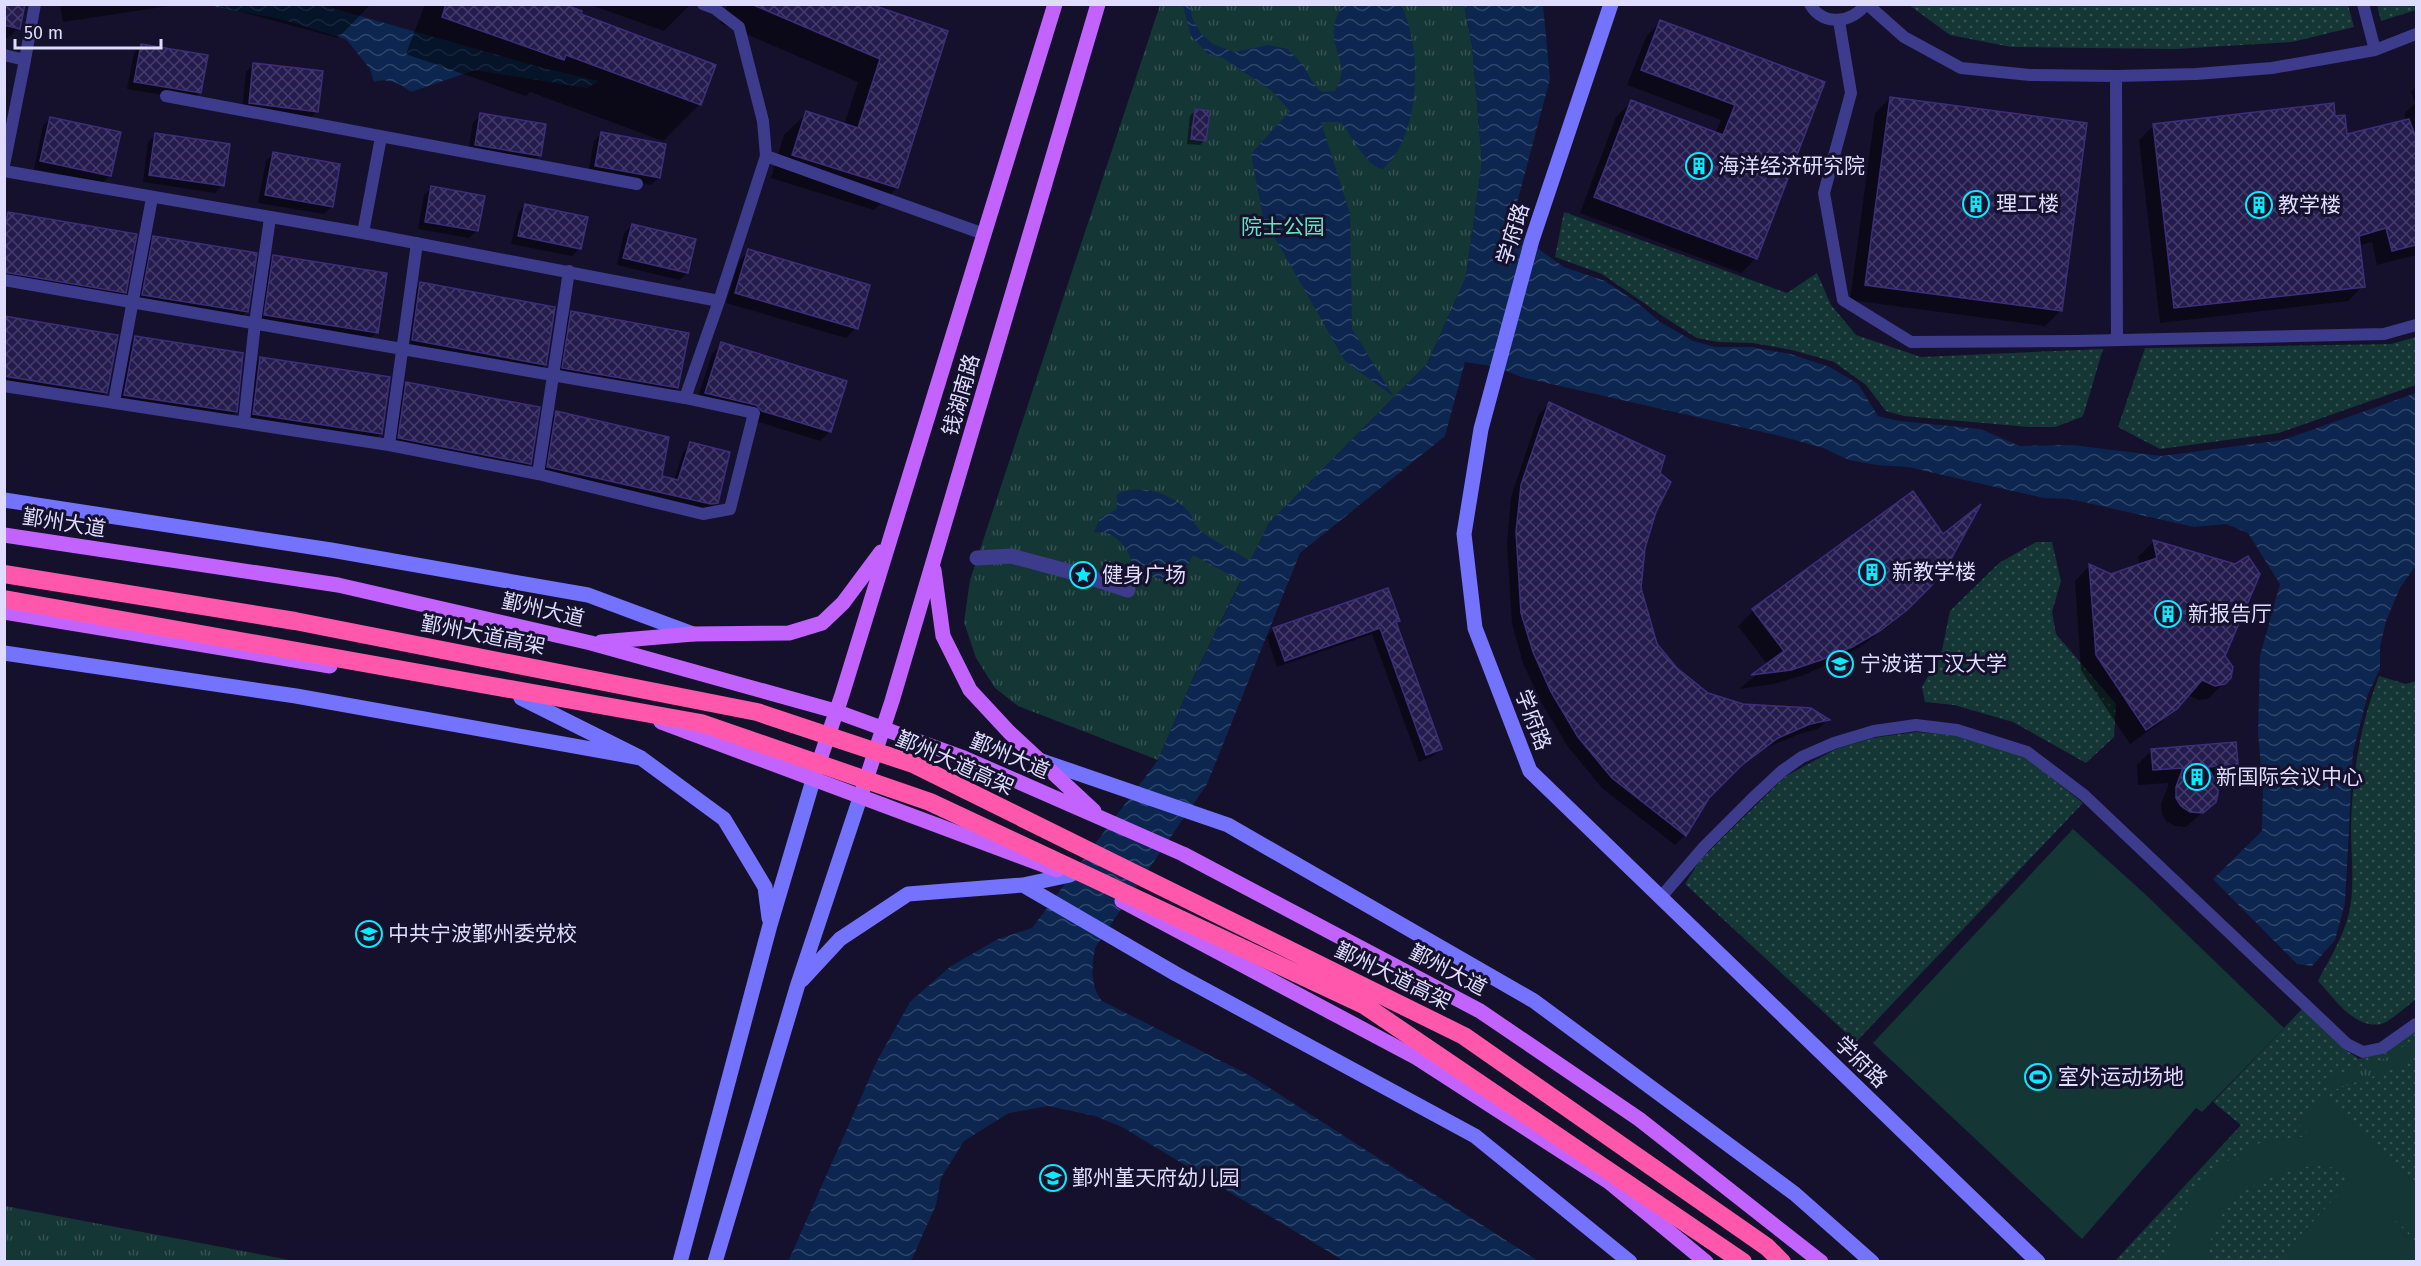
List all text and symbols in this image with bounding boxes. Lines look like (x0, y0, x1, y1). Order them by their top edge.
scale bar (15, 12, 160, 50)
text: 50 m (24, 22, 63, 44)
building icon: 海洋经济研究院 (1684, 151, 1714, 181)
place label: 海洋经济研究院 (1718, 153, 1865, 179)
building icon: 理工楼 (1961, 189, 1991, 219)
building icon: 教学楼 (2244, 190, 2274, 220)
place label: 理工楼 (1996, 191, 2059, 217)
place label: 教学楼 (2278, 192, 2341, 218)
street label: 学府路 (1491, 200, 1535, 268)
park label: 院士公园 (1241, 214, 1325, 240)
street label: 钱湖南路 (937, 351, 985, 439)
street label: 鄞州大道 (20, 504, 108, 542)
building icon: 新教学楼 (1857, 557, 1887, 587)
place label: 新教学楼 (1892, 559, 1976, 585)
place icon: 健身广场 (1068, 560, 1098, 590)
place label: 健身广场 (1102, 562, 1186, 588)
street label: 鄞州大道 (499, 588, 587, 632)
building icon: 新报告厅 (2153, 599, 2183, 629)
place label: 新报告厅 (2188, 601, 2272, 627)
street label: 鄞州大道高架 (419, 610, 547, 660)
school or university icon: 宁波诺丁汉大学 (1825, 649, 1855, 679)
place label: 宁波诺丁汉大学 (1860, 651, 2007, 677)
street label: 学府路 (1510, 686, 1556, 754)
street label: 鄞州大道高架 (892, 725, 1018, 801)
street label: 鄞州大道 (966, 728, 1054, 784)
building icon: 新国际会议中心 (2182, 762, 2212, 792)
place label: 新国际会议中心 (2216, 764, 2363, 790)
school or university icon: 中共宁波鄞州委党校 (354, 919, 384, 949)
place label: 中共宁波鄞州委党校 (388, 921, 577, 947)
street label: 鄞州大道高架 (1331, 937, 1455, 1015)
street label: 鄞州大道 (1405, 939, 1491, 1001)
street label: 学府路 (1829, 1031, 1893, 1093)
sports icon: 室外运动场地 (2023, 1062, 2053, 1092)
place label: 室外运动场地 (2058, 1064, 2184, 1090)
school or university icon: 鄞州堇天府幼儿园 (1038, 1163, 1068, 1193)
place label: 鄞州堇天府幼儿园 (1072, 1165, 1240, 1191)

